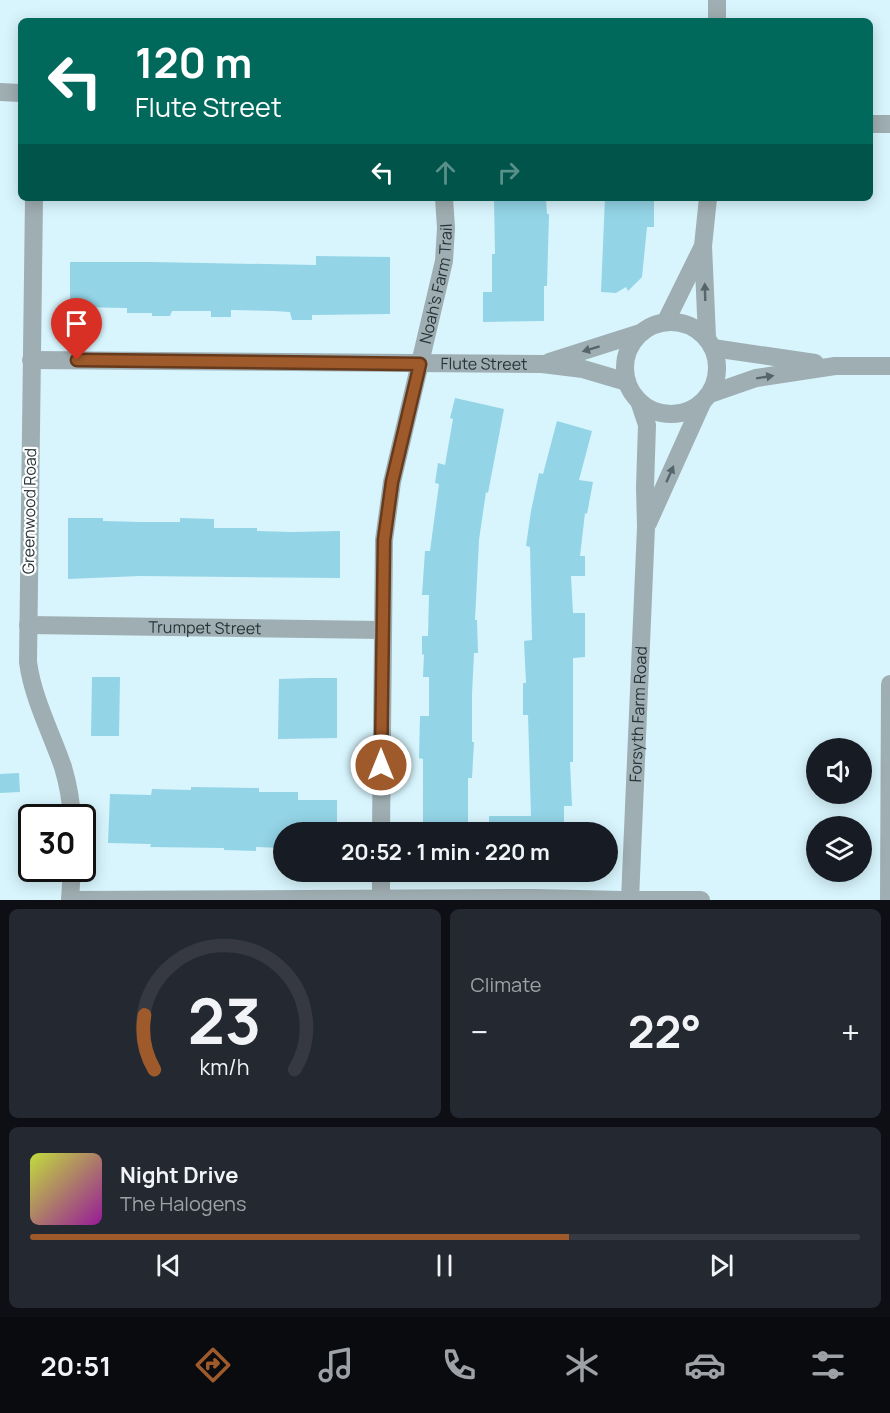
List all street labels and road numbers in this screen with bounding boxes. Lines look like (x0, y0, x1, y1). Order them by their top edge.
street label: Noah's Farm Trail (414, 223, 457, 346)
street label: Flute Street (440, 352, 528, 375)
street label: Greenwood Road (17, 448, 41, 574)
street label: Trumpet Street (148, 616, 262, 639)
street label: Forsyth Farm Road (624, 646, 652, 783)

